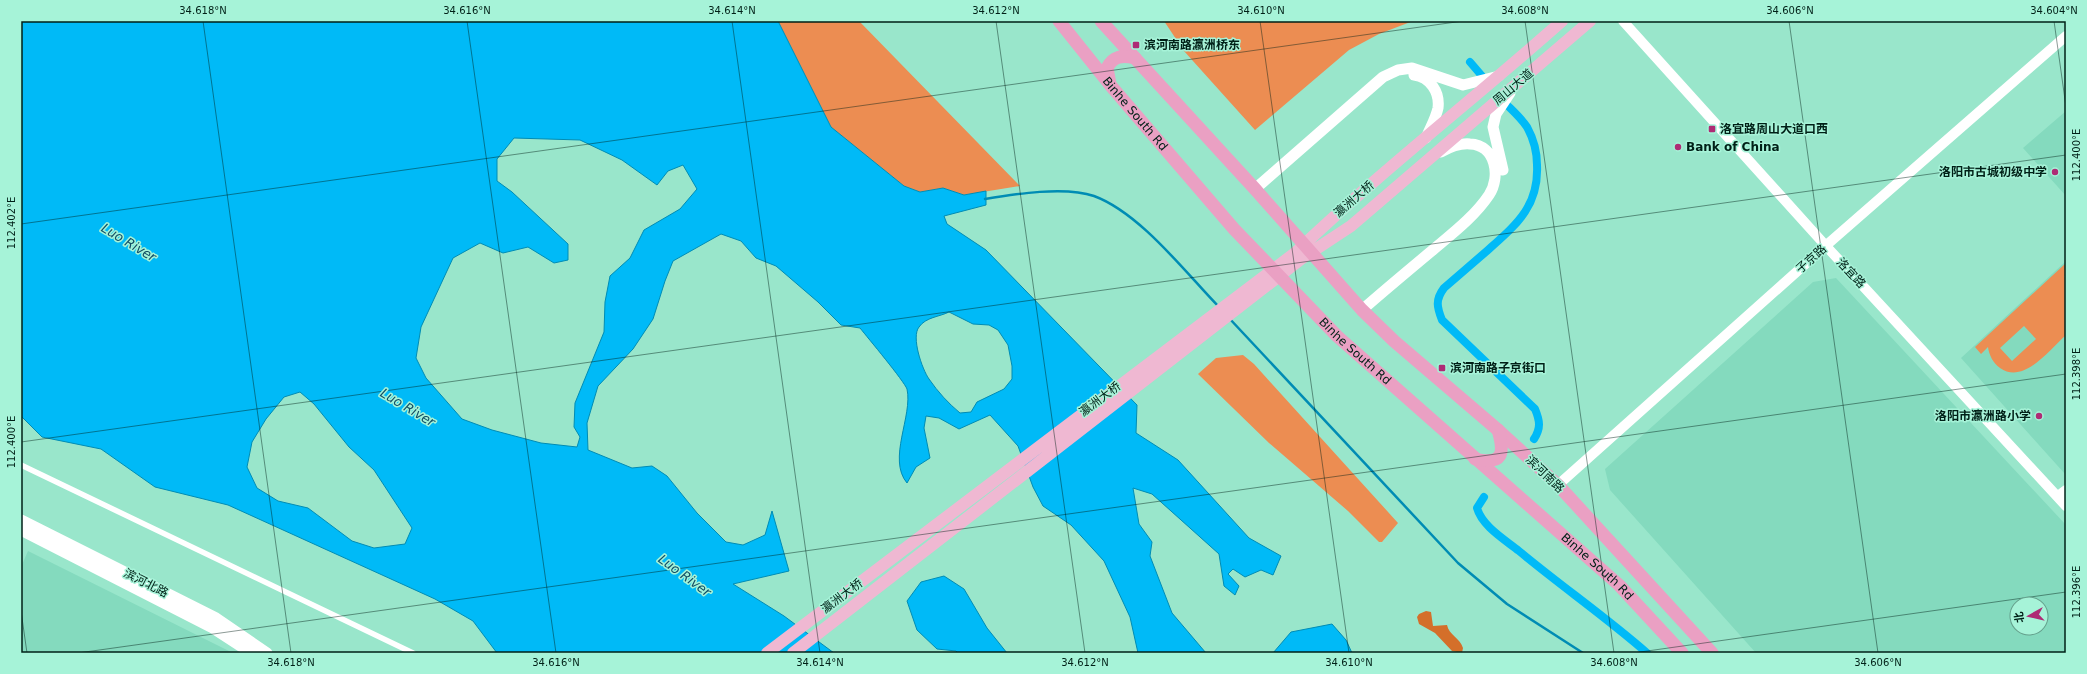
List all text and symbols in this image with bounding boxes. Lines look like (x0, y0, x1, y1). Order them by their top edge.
text: 34.618°N (179, 5, 227, 16)
text: 34.616°N (443, 5, 491, 16)
text: 34.614°N (708, 5, 756, 16)
text: 34.612°N (972, 5, 1020, 16)
text: 34.610°N (1237, 5, 1285, 16)
text: 34.608°N (1501, 5, 1549, 16)
text: 34.606°N (1766, 5, 1814, 16)
text: 34.604°N (2030, 5, 2078, 16)
place label: 滨河南路瀛洲桥东 (1144, 38, 1240, 52)
marker: 滨河南路瀛洲桥东 (1131, 40, 1141, 50)
street label: 周山大道 (1490, 66, 1536, 108)
street label: Binhe South Rd (1100, 74, 1171, 154)
place label: 洛宜路周山大道口西 (1720, 122, 1828, 136)
marker: 洛宜路周山大道口西 (1707, 124, 1717, 134)
text: 112.400°E (2071, 129, 2082, 181)
place label: Bank of China (1686, 140, 1780, 154)
marker: Bank of China (1673, 142, 1683, 152)
place label: 洛阳市古城初级中学 (1939, 165, 2047, 179)
marker: 洛阳市古城初级中学 (2050, 167, 2060, 177)
street label: 瀛洲大桥 (1331, 178, 1377, 220)
text: 112.402°E (6, 197, 17, 249)
water label: Luo River (99, 220, 160, 265)
street label: 子京路 (1793, 242, 1829, 276)
street label: 洛宜路 (1834, 255, 1868, 291)
street label: Binhe South Rd (1316, 315, 1394, 388)
text: 112.398°E (2071, 348, 2082, 400)
place label: 滨河南路子京街口 (1450, 361, 1546, 375)
marker: 滨河南路子京街口 (1437, 363, 1447, 373)
street label: 瀛洲大桥 (1077, 379, 1123, 419)
water label: Luo River (378, 385, 439, 430)
place label: 洛阳市瀛洲路小学 (1935, 409, 2031, 423)
marker: 洛阳市瀛洲路小学 (2034, 411, 2044, 421)
text: 112.400°E (6, 416, 17, 468)
street label: 滨河南路 (1523, 452, 1567, 496)
street label: Binhe South Rd (1558, 530, 1636, 603)
water label: Luo River (656, 551, 715, 600)
street label: 滨河北路 (121, 566, 171, 600)
text: 112.396°E (2071, 566, 2082, 618)
street label: 瀛洲大桥 (819, 576, 865, 616)
north arrow (2009, 596, 2049, 636)
text: 北 (2012, 611, 2027, 624)
text: 34.618°N (267, 657, 315, 668)
text: 34.616°N (532, 657, 580, 668)
text: 34.614°N (796, 657, 844, 668)
text: 34.612°N (1061, 657, 1109, 668)
text: 34.610°N (1325, 657, 1373, 668)
text: 34.608°N (1590, 657, 1638, 668)
text: 34.606°N (1854, 657, 1902, 668)

